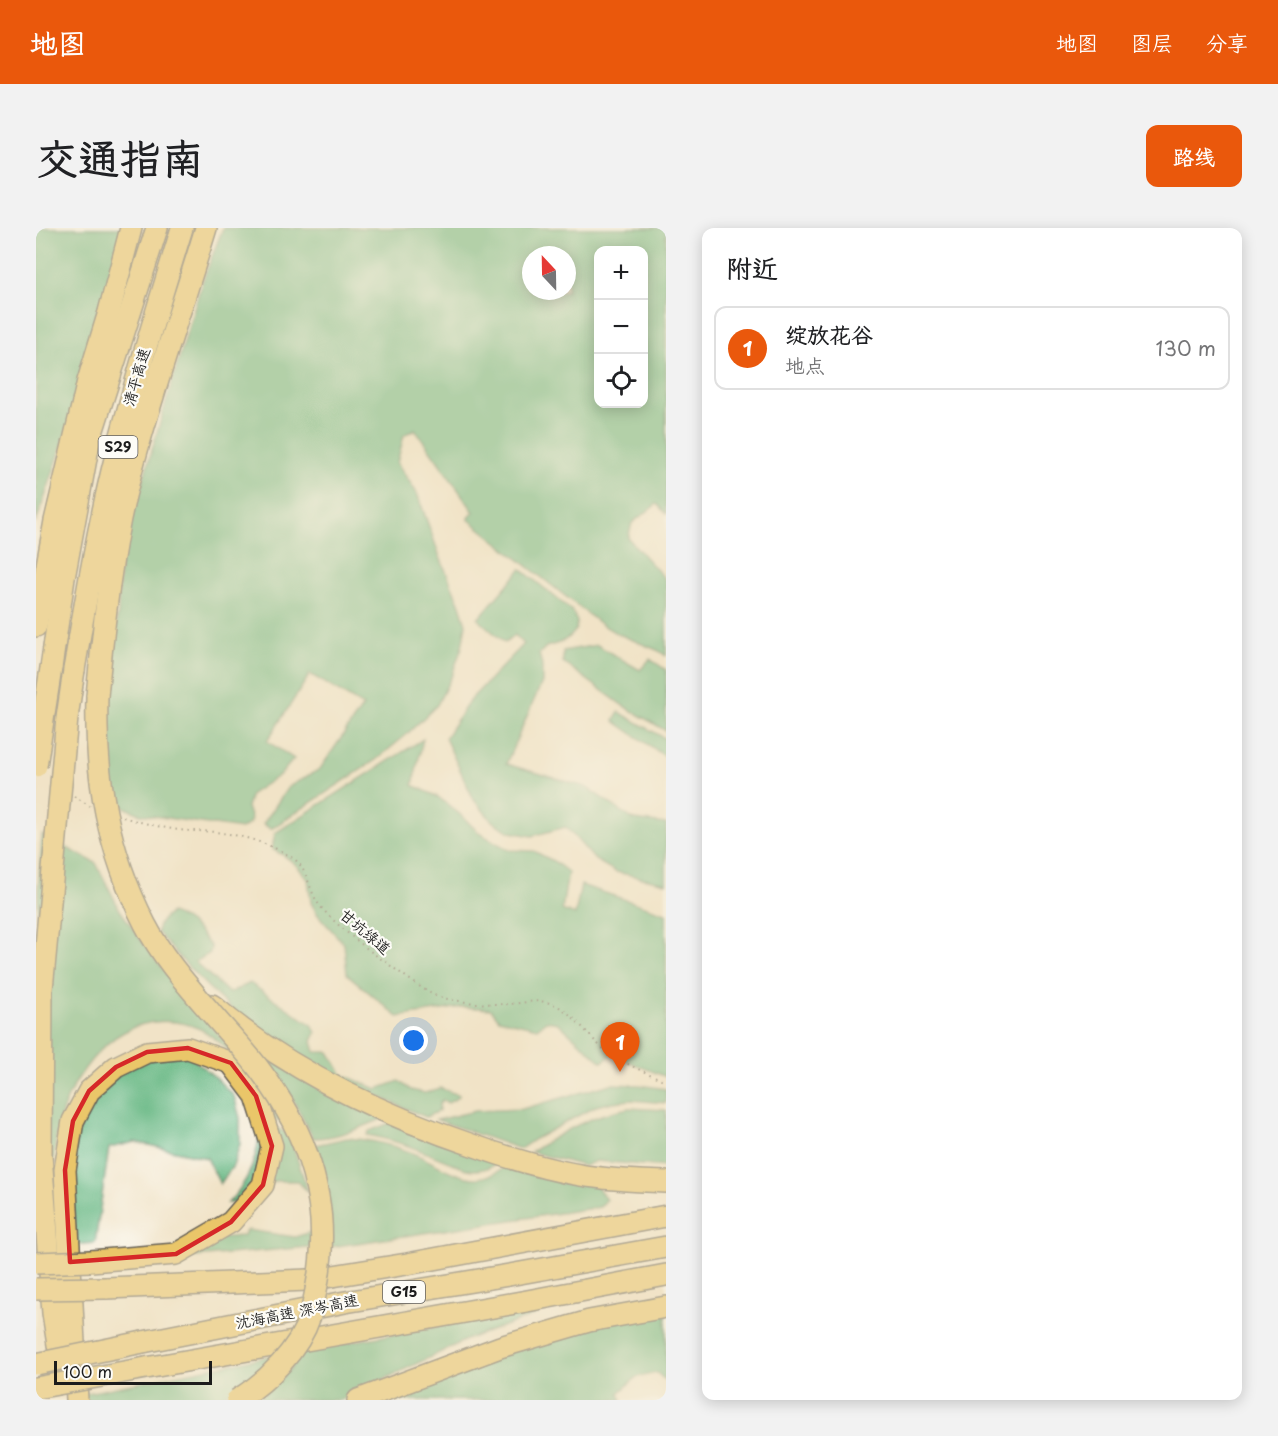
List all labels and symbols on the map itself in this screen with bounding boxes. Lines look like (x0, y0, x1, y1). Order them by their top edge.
north arrow (522, 246, 576, 300)
street label: 清平高速 (116, 345, 155, 409)
road number: S29 (98, 436, 137, 458)
street label: 甘坑绿道 (336, 903, 396, 959)
pin: 1 (600, 1022, 640, 1072)
your location (399, 1026, 428, 1055)
road number: G15 (383, 1281, 425, 1303)
street label: 沈海高速 深岑高速 (233, 1287, 360, 1334)
scale bar (54, 1358, 212, 1386)

